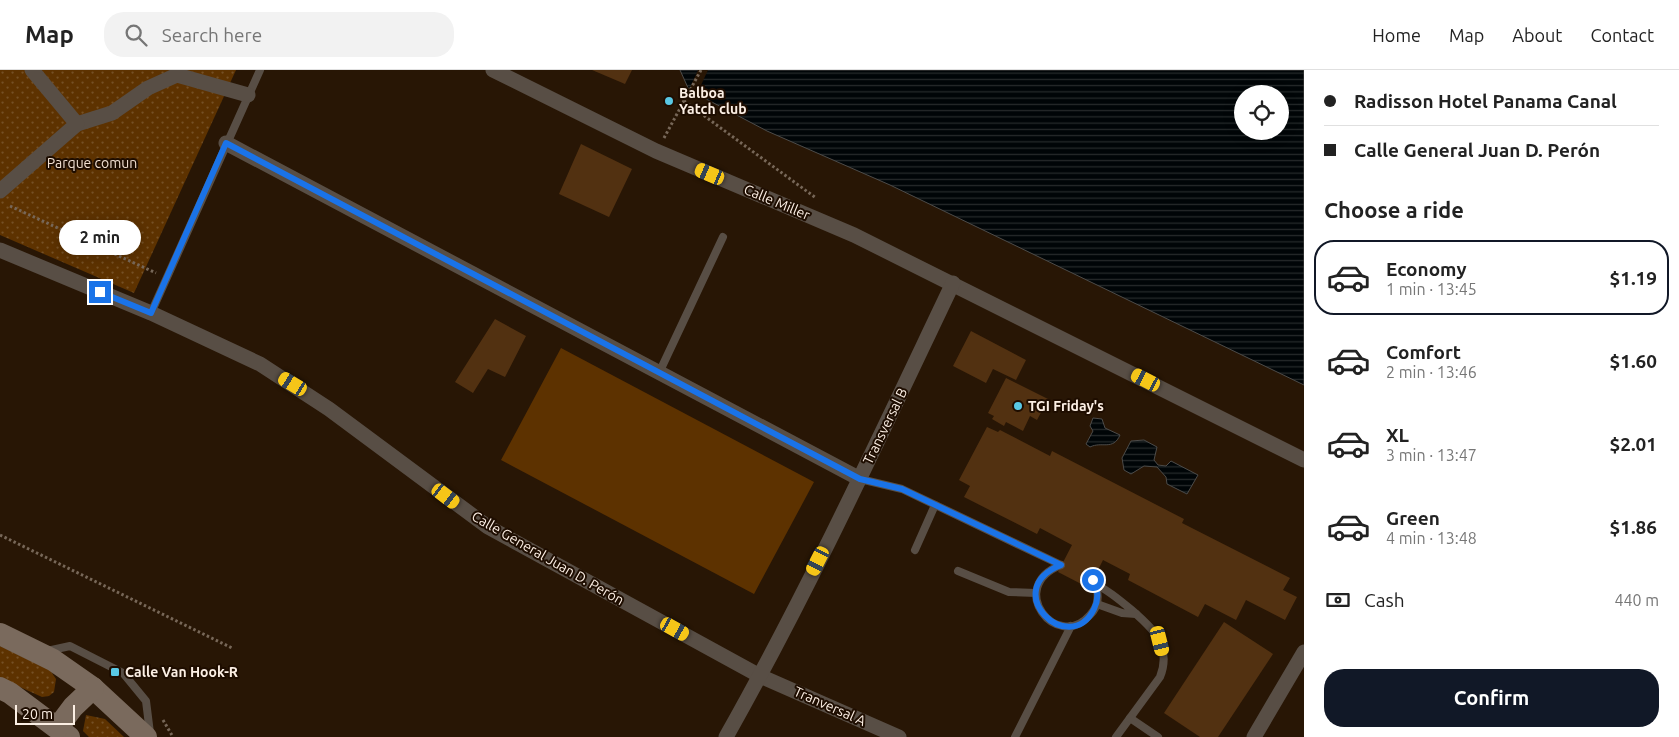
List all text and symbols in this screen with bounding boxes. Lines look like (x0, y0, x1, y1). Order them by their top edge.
search box (104, 12, 454, 57)
text: Map (25, 21, 74, 48)
icon: search (122, 21, 150, 49)
text: Search here (162, 24, 262, 46)
text: Home (1372, 25, 1421, 45)
text: Map (1449, 25, 1484, 45)
text: About (1512, 25, 1562, 45)
text: Contact (1590, 25, 1654, 45)
place label: Balboa Yatch club (679, 85, 747, 117)
map controls (1234, 85, 1289, 140)
button: locate (1234, 85, 1289, 140)
text: Radisson Hotel Panama Canal (1354, 90, 1617, 112)
marker: Balboa Yatch club (663, 95, 675, 107)
text: Calle General Juan D. Perón (1354, 139, 1600, 161)
park label: Parque comun (47, 155, 137, 171)
car (693, 161, 726, 187)
street label: Calle Miller (742, 181, 813, 223)
text: Choose a ride (1324, 197, 1464, 222)
callout: 2 min (59, 220, 141, 254)
text: 2 min (80, 228, 120, 246)
icon: car (1326, 255, 1371, 300)
text: Economy (1386, 258, 1467, 280)
text: $1.19 (1609, 267, 1657, 289)
text: 1 min · 13:45 (1386, 280, 1477, 298)
route end (89, 281, 111, 303)
icon: car (1326, 338, 1371, 383)
text: Comfort (1386, 341, 1461, 363)
text: $1.60 (1609, 350, 1657, 372)
text: 2 min · 13:46 (1386, 363, 1477, 381)
car (1129, 367, 1162, 393)
car (276, 370, 309, 398)
street label: Transversal B (860, 385, 910, 467)
place label: TGI Friday's (1028, 398, 1104, 414)
marker: TGI Friday's (1012, 400, 1024, 412)
icon: car (1326, 421, 1371, 466)
text: XL (1386, 424, 1409, 446)
text: $2.01 (1609, 433, 1657, 455)
text: 3 min · 13:47 (1386, 446, 1477, 464)
car (429, 481, 462, 511)
icon: car (1326, 504, 1371, 549)
text: Green (1386, 507, 1440, 529)
street label: Calle General Juan D. Perón (469, 508, 627, 608)
text: $1.86 (1609, 516, 1657, 538)
text: 4 min · 13:48 (1386, 529, 1477, 547)
car (804, 544, 831, 578)
route start (1082, 569, 1104, 591)
icon: cash (1324, 586, 1352, 614)
text: Cash (1364, 589, 1405, 611)
text: 440 m (1614, 591, 1659, 609)
car (658, 615, 691, 643)
car (1149, 625, 1170, 657)
place label: Calle Van Hook-R (125, 664, 238, 680)
marker: Calle Van Hook-R (109, 666, 121, 678)
button: Confirm (1324, 669, 1659, 727)
street label: Tranversal A (792, 683, 868, 729)
scale bar (15, 702, 75, 725)
text: 20 m (22, 706, 53, 722)

